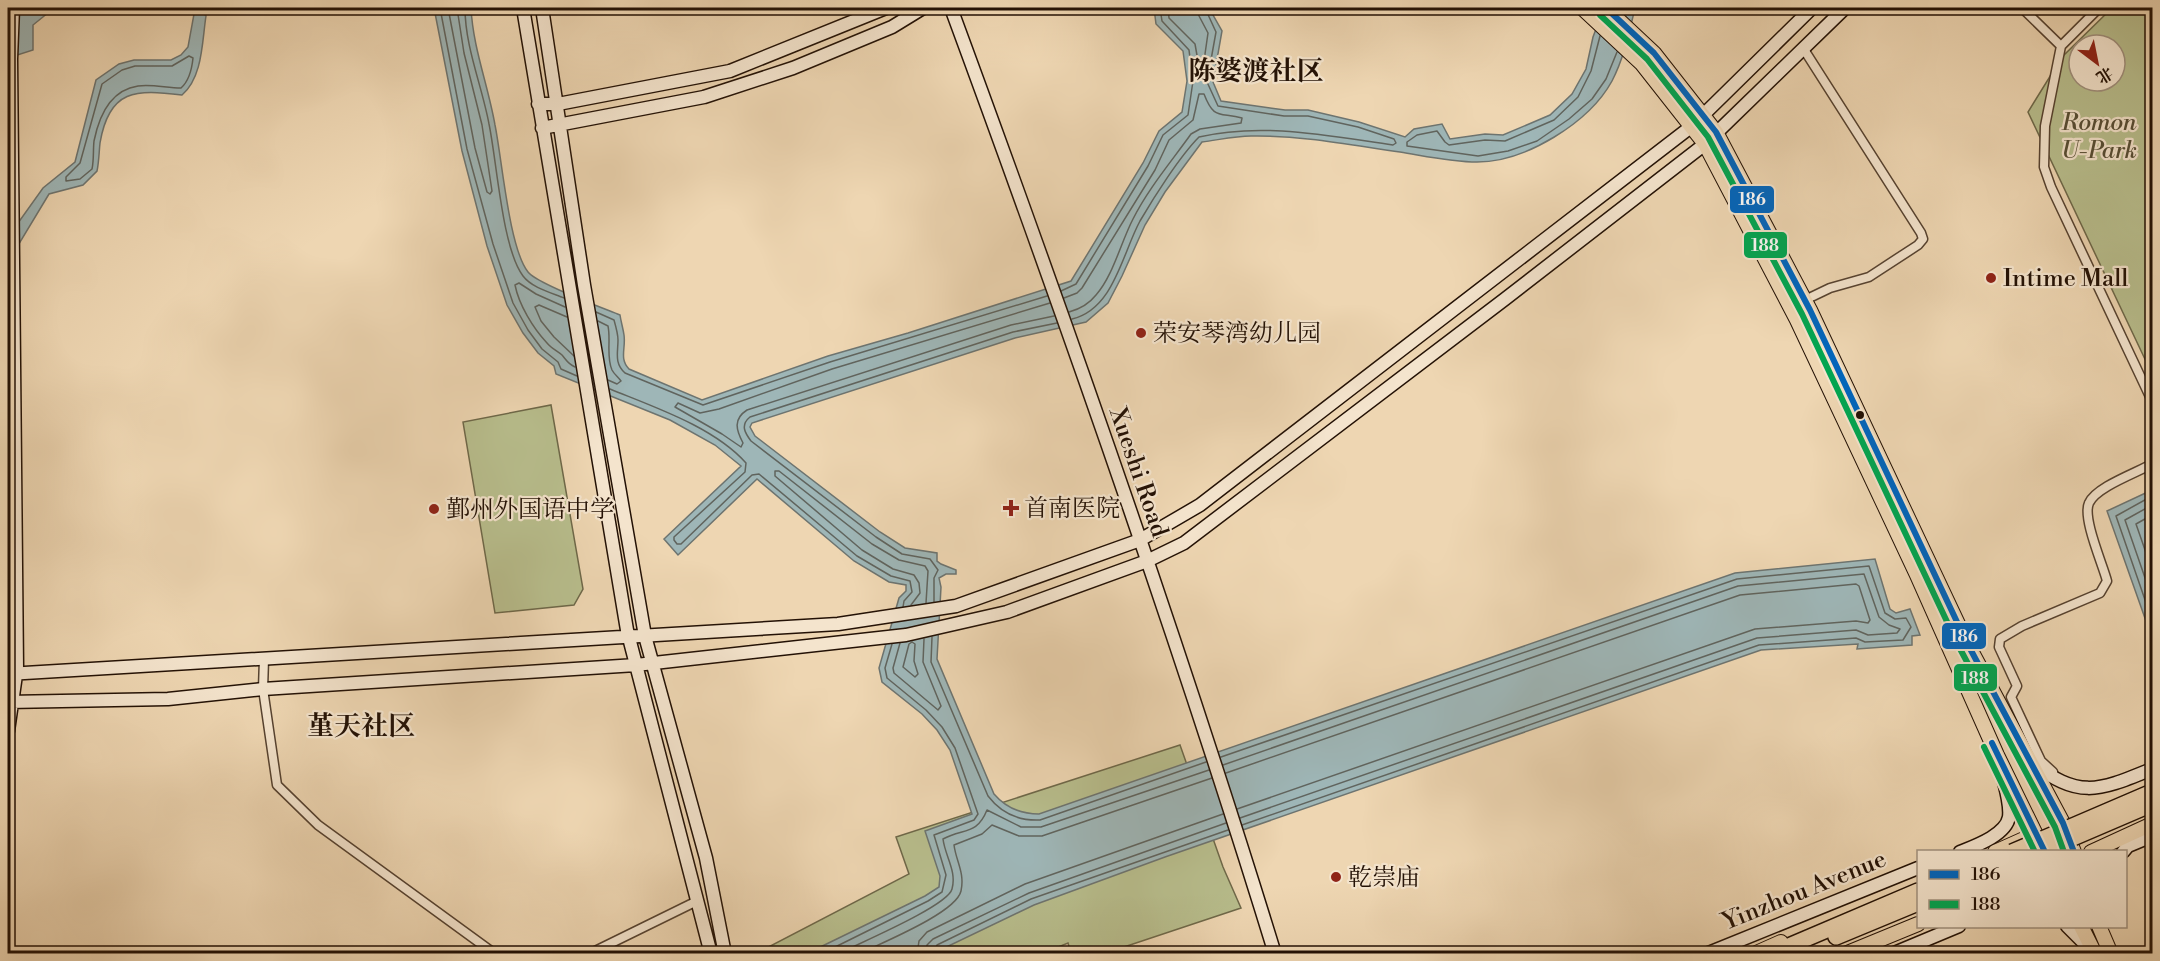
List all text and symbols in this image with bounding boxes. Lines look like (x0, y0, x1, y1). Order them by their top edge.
north arrow (2067, 33, 2127, 93)
district label: 陈婆渡社区 (1189, 55, 1324, 89)
text: 北 (2092, 62, 2117, 88)
park label: Romon U-Park (2061, 108, 2137, 166)
line badge: 186 (1729, 185, 1775, 214)
text: 186 (1738, 190, 1766, 210)
line badge: 188 (1743, 231, 1788, 259)
text: 188 (1751, 236, 1779, 256)
place label: Intime Mall (2003, 264, 2128, 294)
marker: Intime Mall (1984, 271, 1998, 285)
place label: 荣安琴湾幼儿园 (1153, 319, 1321, 349)
marker: 荣安琴湾幼儿园 (1134, 326, 1148, 340)
street label: Xueshi Road (1102, 403, 1174, 542)
unlabelled marker (1854, 409, 1866, 421)
place label: 首南医院 (1024, 494, 1120, 524)
place label: 鄞州外国语中学 (446, 495, 614, 525)
marker: 首南医院 (1002, 499, 1020, 517)
marker: 鄞州外国语中学 (427, 502, 441, 516)
line badge: 186 (1941, 622, 1987, 650)
text: 186 (1950, 627, 1978, 647)
line badge: 188 (1953, 663, 1998, 692)
text: 188 (1961, 669, 1989, 689)
district label: 堇天社区 (307, 710, 415, 744)
street label: Yinzhou Avenue (1716, 844, 1891, 938)
legend (1917, 850, 2127, 928)
place label: 乾崇庙 (1348, 863, 1420, 893)
text: 186 (1971, 863, 2000, 886)
marker: 乾崇庙 (1329, 870, 1343, 884)
text: 188 (1971, 893, 2000, 916)

